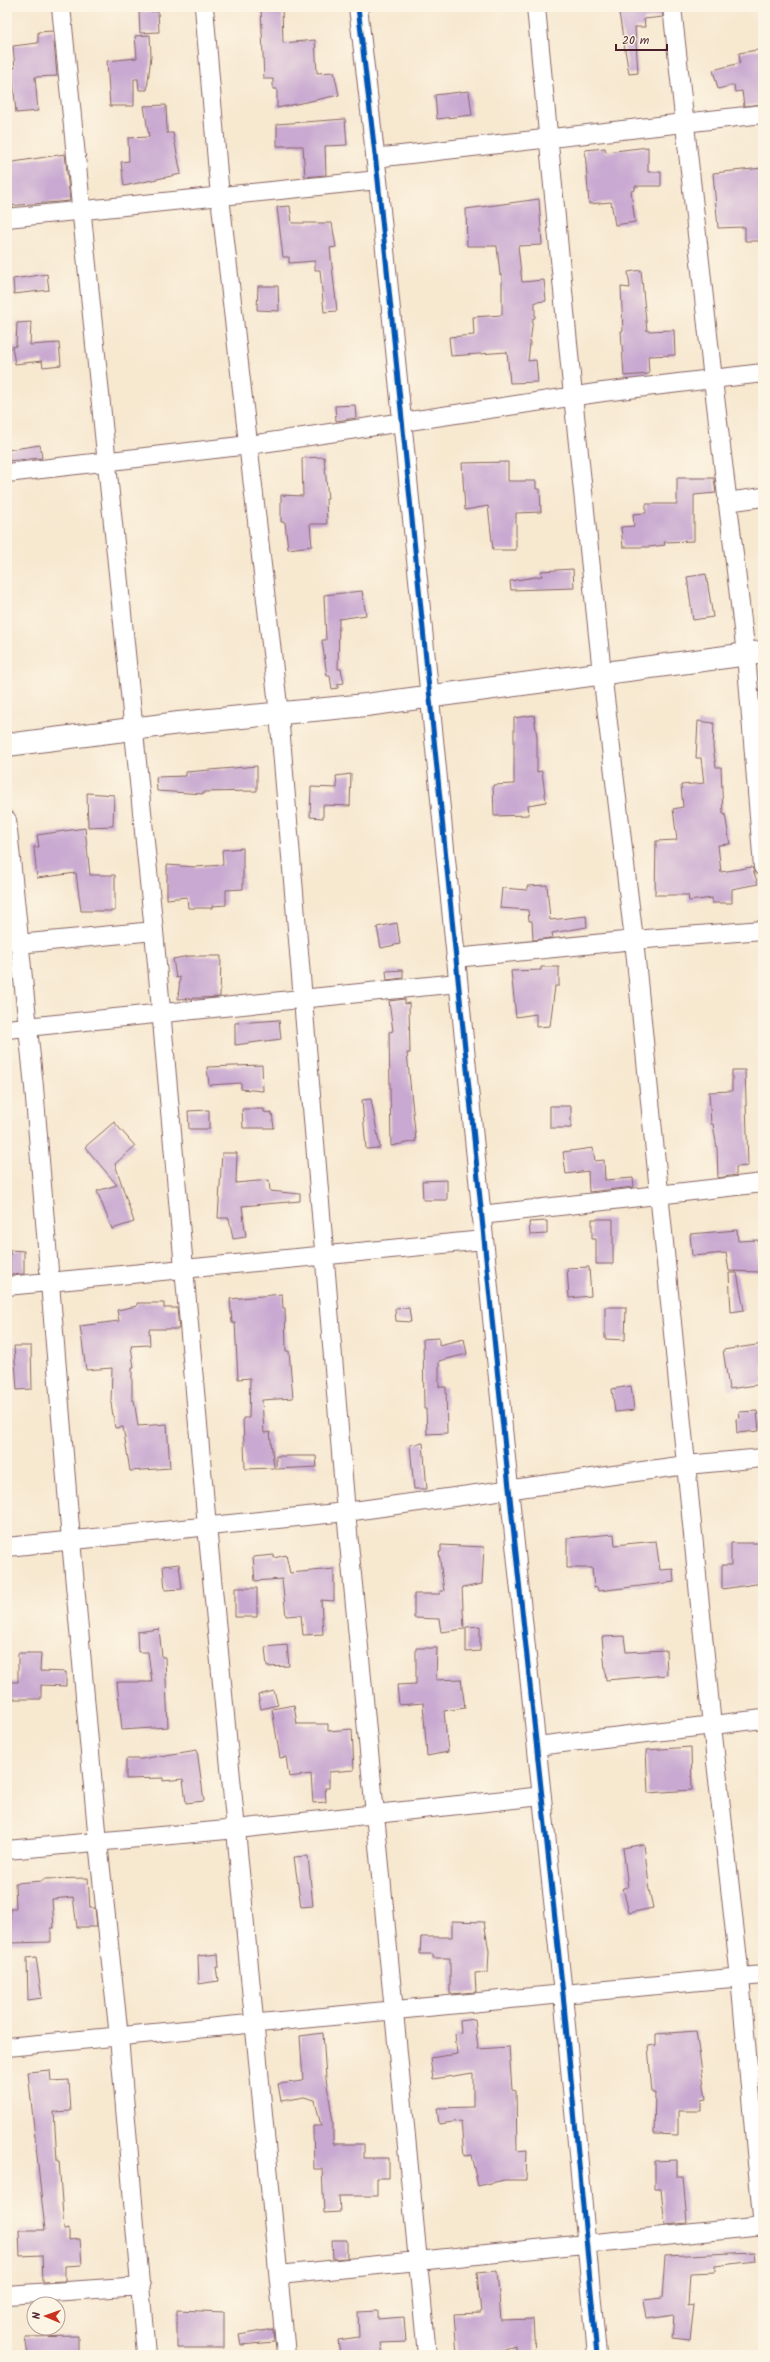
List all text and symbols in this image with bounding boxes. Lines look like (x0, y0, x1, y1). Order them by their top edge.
scale bar (616, 26, 667, 52)
text: 20 m (622, 31, 650, 50)
north arrow (26, 2296, 66, 2336)
text: N (28, 2312, 46, 2319)

